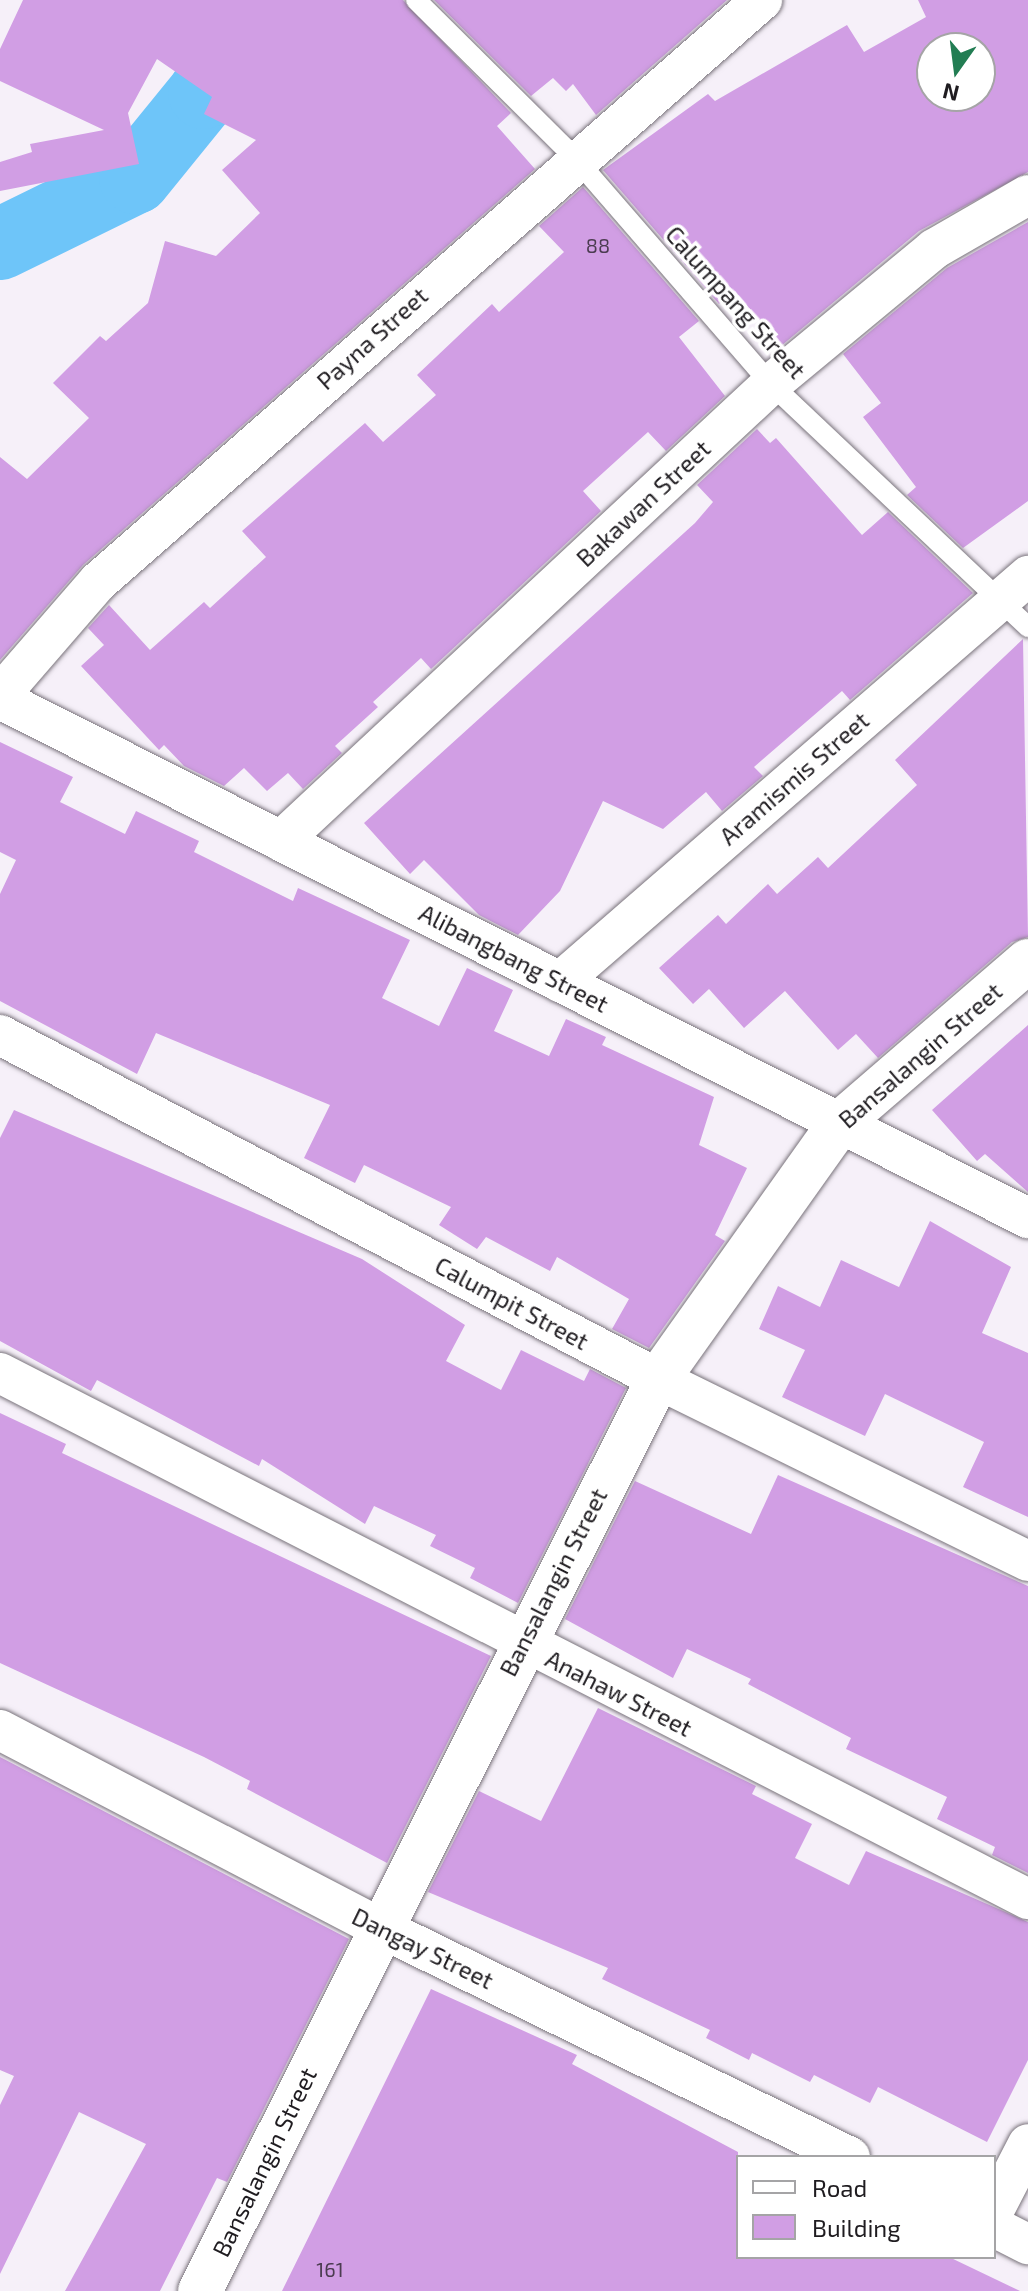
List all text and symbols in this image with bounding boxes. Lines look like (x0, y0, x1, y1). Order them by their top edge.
north arrow (916, 32, 996, 112)
text: N (940, 79, 962, 108)
street label: Calumpang Street (660, 220, 812, 384)
house number: 88 (586, 233, 610, 257)
street label: Payna Street (311, 281, 433, 395)
street label: Bakawan Street (570, 434, 716, 572)
street label: Aramismis Street (714, 705, 874, 851)
street label: Alibangbang Street (415, 898, 613, 1018)
street label: Bansalangin Street (832, 976, 1008, 1134)
street label: Calumpit Street (430, 1250, 594, 1356)
street label: Bansalangin Street (493, 1483, 613, 1681)
street label: Anahaw Street (541, 1644, 697, 1742)
street label: Dangay Street (347, 1901, 499, 1995)
street label: Bansalangin Street (206, 2063, 322, 2261)
legend (736, 2155, 996, 2259)
text: Road (812, 2173, 867, 2202)
text: Building (812, 2213, 901, 2242)
house number: 161 (316, 2257, 344, 2281)

